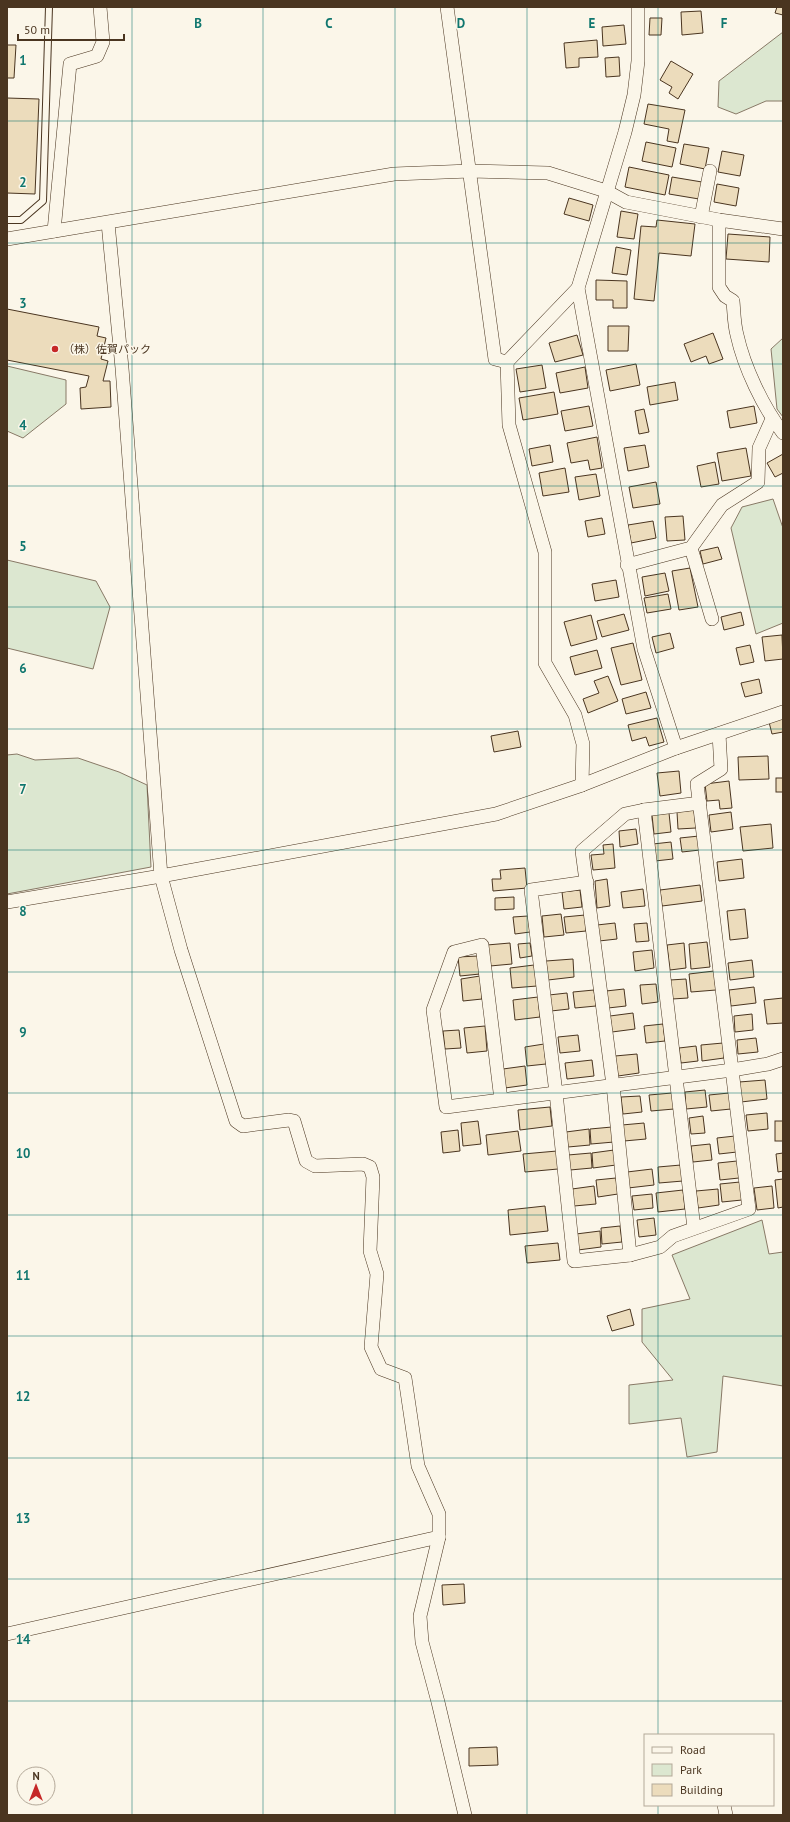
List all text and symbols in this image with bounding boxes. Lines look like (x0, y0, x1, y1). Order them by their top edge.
text: B (194, 15, 202, 32)
text: C (325, 15, 333, 32)
text: D (457, 15, 465, 32)
text: E (589, 15, 596, 32)
text: F (721, 15, 728, 32)
scale bar (18, 16, 124, 42)
text: 50 m (24, 22, 50, 37)
text: 1 (19, 52, 27, 69)
text: 2 (19, 174, 27, 191)
text: 3 (19, 295, 27, 312)
place label: （株）佐賀パック (63, 342, 151, 356)
marker: （株）佐賀パック (50, 344, 60, 354)
text: 4 (19, 417, 27, 434)
text: 5 (19, 538, 27, 555)
text: 6 (19, 660, 27, 677)
text: 7 (19, 781, 27, 798)
text: 8 (19, 903, 27, 920)
text: 9 (19, 1024, 27, 1041)
text: 10 (16, 1145, 30, 1162)
text: 11 (16, 1267, 30, 1284)
text: 12 (16, 1388, 30, 1405)
text: 13 (16, 1510, 30, 1527)
text: 14 (16, 1631, 31, 1648)
legend (644, 1734, 774, 1806)
text: Road (680, 1742, 705, 1757)
text: Park (680, 1762, 702, 1777)
north arrow (16, 1766, 56, 1806)
text: N (32, 1769, 40, 1783)
text: Building (680, 1782, 723, 1797)

